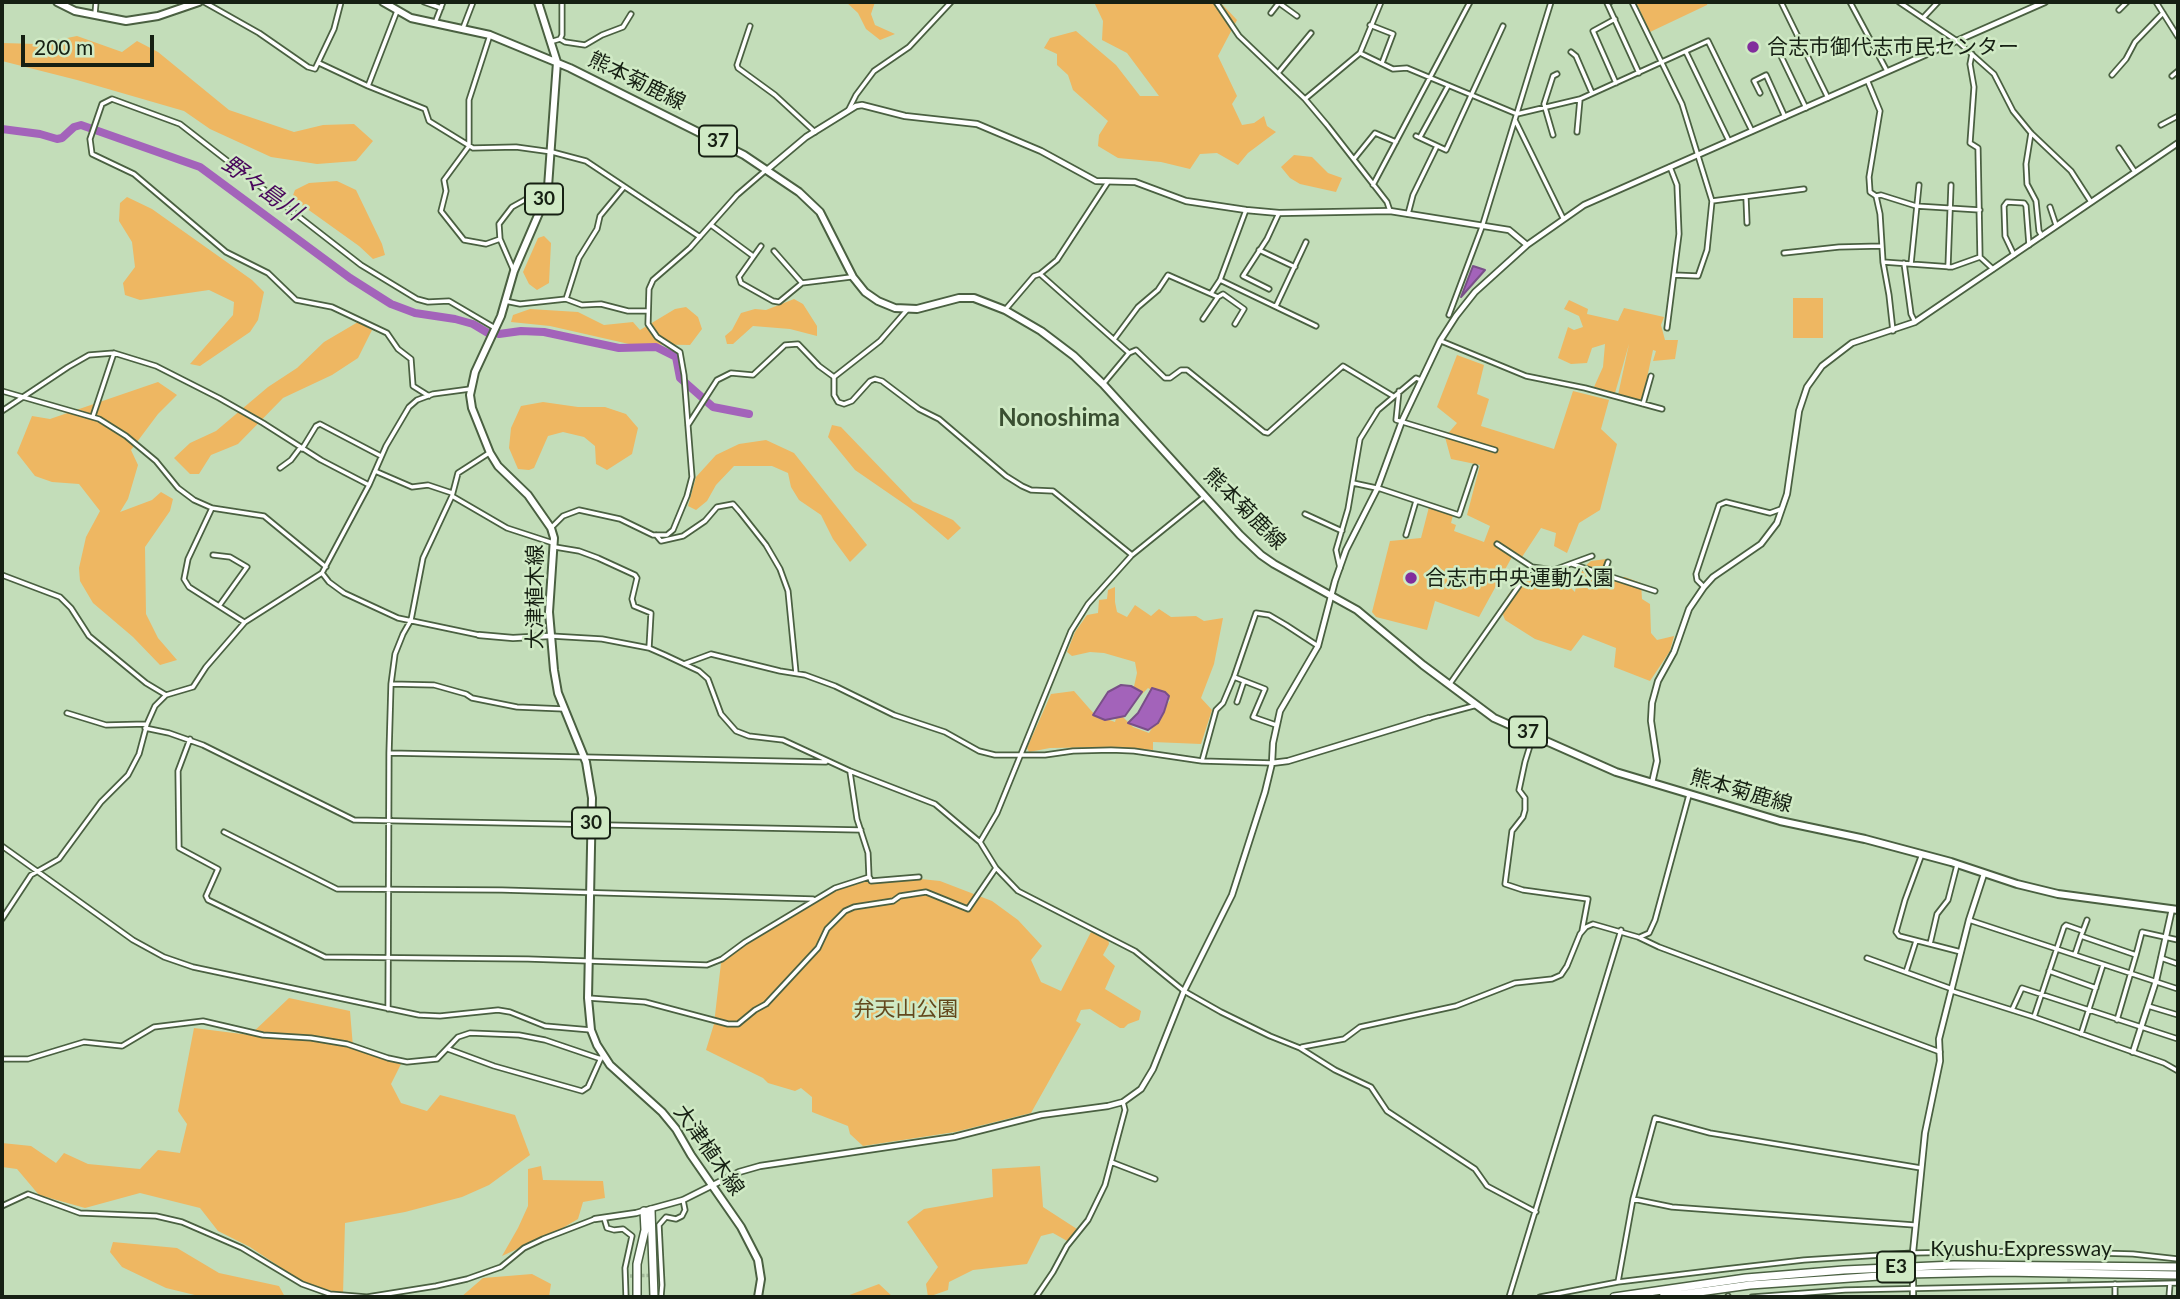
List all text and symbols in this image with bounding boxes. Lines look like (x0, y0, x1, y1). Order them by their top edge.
scale bar (24, 21, 158, 65)
text: 200 m (34, 34, 93, 59)
place label: 合志市御代志市民センター (1767, 34, 2019, 60)
marker: 合志市御代志市民センター (1745, 39, 1761, 55)
street label: 熊本菊鹿線 (584, 47, 690, 115)
road number: 37 (699, 125, 737, 156)
water label: 野々島川 (217, 150, 307, 226)
road number: 30 (525, 183, 563, 214)
district label: Nonoshima (998, 404, 1120, 432)
street label: 熊本菊鹿線 (1199, 463, 1291, 555)
street label: 大津植木線 (522, 545, 548, 649)
place label: 合志市中央運動公園 (1425, 565, 1614, 591)
marker: 合志市中央運動公園 (1403, 570, 1419, 586)
road number: 37 (1509, 716, 1547, 748)
street label: 熊本菊鹿線 (1687, 764, 1795, 818)
road number: 30 (572, 808, 610, 838)
park label: 弁天山公園 (854, 996, 958, 1022)
street label: 大津植木線 (669, 1100, 749, 1200)
street label: Kyushu Expressway (1930, 1236, 2112, 1262)
road number: E3 (1877, 1252, 1915, 1282)

